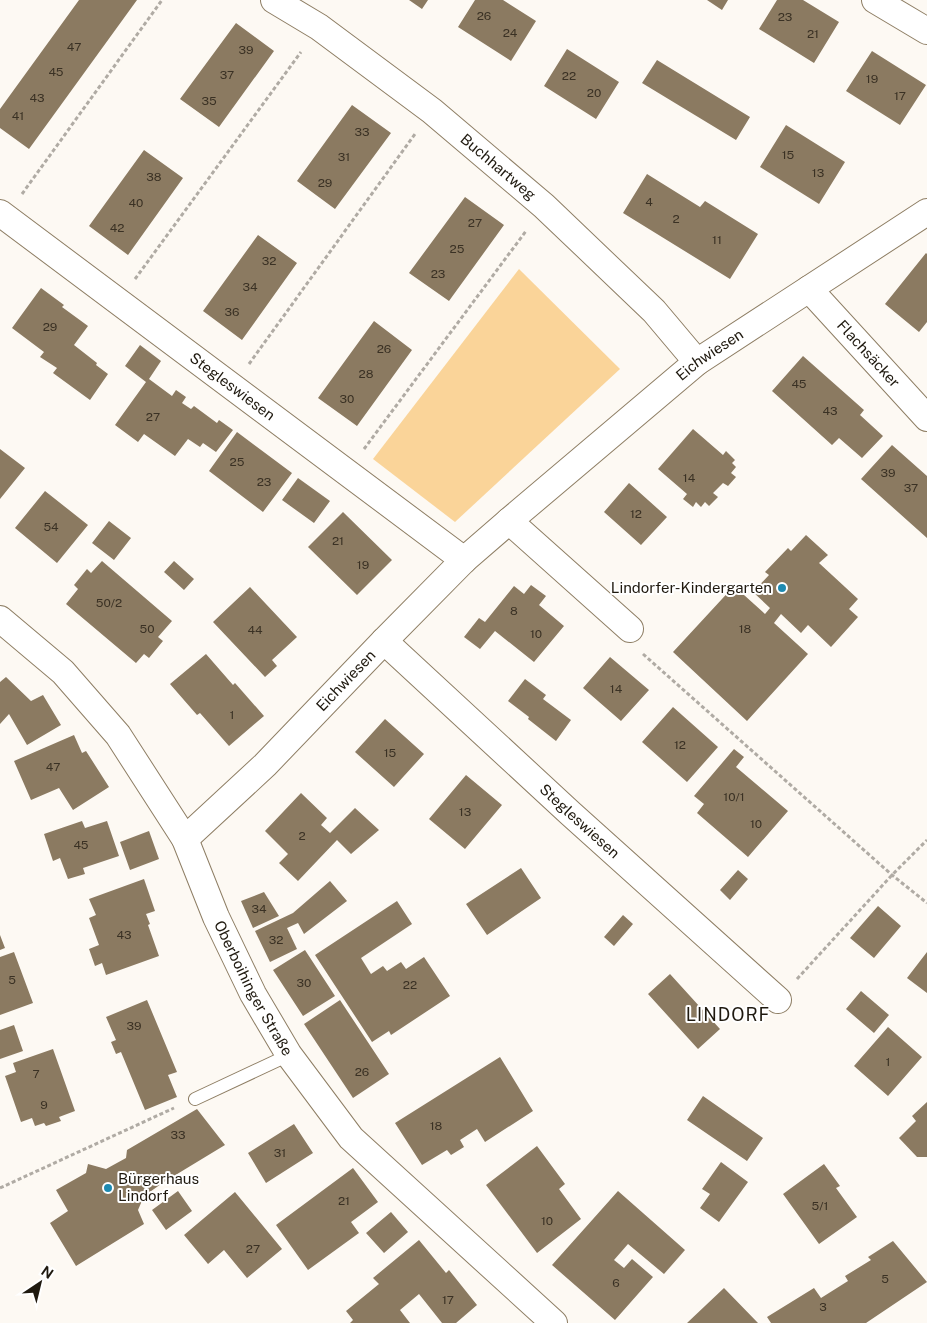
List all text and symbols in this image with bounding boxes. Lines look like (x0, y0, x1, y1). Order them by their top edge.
house number: 26 (477, 9, 491, 23)
house number: 23 (778, 10, 792, 24)
house number: 24 (503, 26, 518, 40)
house number: 21 (807, 27, 819, 41)
house number: 47 (67, 40, 81, 54)
house number: 39 (239, 43, 253, 57)
house number: 45 (48, 65, 64, 79)
house number: 37 (220, 68, 234, 82)
house number: 22 (562, 69, 576, 83)
house number: 19 (866, 72, 878, 86)
house number: 20 (587, 86, 601, 100)
house number: 17 (894, 89, 906, 103)
house number: 43 (29, 91, 45, 105)
house number: 35 (201, 94, 217, 108)
house number: 41 (12, 109, 24, 123)
house number: 33 (354, 125, 370, 139)
street label: Buchhartweg (457, 130, 540, 203)
house number: 15 (782, 148, 795, 162)
house number: 31 (338, 150, 350, 164)
house number: 13 (812, 166, 824, 180)
house number: 38 (146, 170, 162, 184)
house number: 29 (318, 176, 332, 190)
house number: 4 (645, 195, 653, 209)
house number: 40 (129, 196, 143, 210)
house number: 2 (672, 212, 680, 226)
house number: 27 (468, 216, 482, 230)
house number: 42 (110, 221, 124, 235)
house number: 11 (712, 233, 722, 247)
house number: 25 (450, 242, 465, 256)
house number: 32 (262, 254, 276, 268)
house number: 23 (431, 267, 445, 281)
house number: 34 (242, 280, 258, 294)
house number: 36 (225, 305, 239, 319)
street label: Flachsäcker (834, 317, 904, 391)
house number: 29 (43, 320, 57, 334)
street label: Eichwiesen (673, 325, 746, 384)
house number: 26 (377, 342, 391, 356)
street label: Stegleswiesen (187, 349, 278, 424)
house number: 28 (359, 367, 374, 381)
house number: 45 (791, 377, 807, 391)
house number: 30 (340, 392, 354, 406)
house number: 43 (822, 404, 838, 418)
house number: 27 (146, 410, 160, 424)
house number: 25 (230, 455, 245, 469)
house number: 39 (881, 466, 895, 480)
house number: 14 (683, 471, 696, 485)
house number: 23 (257, 475, 271, 489)
house number: 37 (904, 481, 918, 495)
house number: 12 (630, 507, 642, 521)
house number: 54 (43, 520, 59, 534)
house number: 21 (332, 534, 344, 548)
house number: 19 (357, 558, 369, 572)
place label: Lindorfer-Kindergarten (611, 579, 772, 596)
marker: Lindorfer-Kindergarten (776, 582, 788, 594)
house number: 50/2 (96, 596, 122, 610)
house number: 8 (510, 604, 518, 618)
house number: 50 (139, 622, 155, 636)
house number: 18 (739, 622, 752, 636)
house number: 44 (247, 623, 263, 637)
house number: 10 (530, 627, 542, 641)
street label: Eichwiesen (313, 646, 379, 714)
house number: 14 (610, 682, 623, 696)
house number: 1 (230, 708, 234, 722)
house number: 12 (674, 738, 686, 752)
house number: 15 (384, 746, 397, 760)
house number: 47 (46, 760, 60, 774)
street label: Stegleswiesen (536, 780, 623, 862)
house number: 10/1 (723, 790, 745, 804)
house number: 13 (459, 805, 471, 819)
house number: 10 (750, 817, 762, 831)
house number: 2 (298, 829, 306, 843)
house number: 45 (73, 838, 89, 852)
house number: 34 (251, 902, 267, 916)
street label: Oberboihinger Straße (211, 918, 296, 1059)
house number: 43 (116, 928, 132, 942)
house number: 32 (269, 933, 283, 947)
house number: 5 (8, 973, 16, 987)
house number: 30 (297, 976, 311, 990)
house number: 22 (403, 978, 417, 992)
district label: LINDORF (686, 1004, 770, 1025)
house number: 39 (127, 1019, 141, 1033)
house number: 1 (886, 1055, 890, 1069)
house number: 26 (355, 1065, 369, 1079)
house number: 7 (32, 1067, 40, 1081)
house number: 9 (40, 1098, 48, 1112)
house number: 18 (430, 1119, 443, 1133)
house number: 33 (170, 1128, 186, 1142)
house number: 31 (274, 1146, 286, 1160)
place label: Bürgerhaus Lindorf (118, 1170, 199, 1204)
marker: Bürgerhaus Lindorf (102, 1182, 114, 1194)
house number: 21 (338, 1194, 350, 1208)
house number: 5/1 (812, 1199, 828, 1213)
house number: 10 (541, 1214, 553, 1228)
house number: 27 (246, 1242, 260, 1256)
north arrow (15, 1258, 65, 1308)
text: N (38, 1263, 57, 1282)
house number: 5 (881, 1272, 889, 1286)
house number: 6 (612, 1276, 620, 1290)
house number: 17 (442, 1293, 454, 1307)
house number: 3 (819, 1300, 827, 1314)

